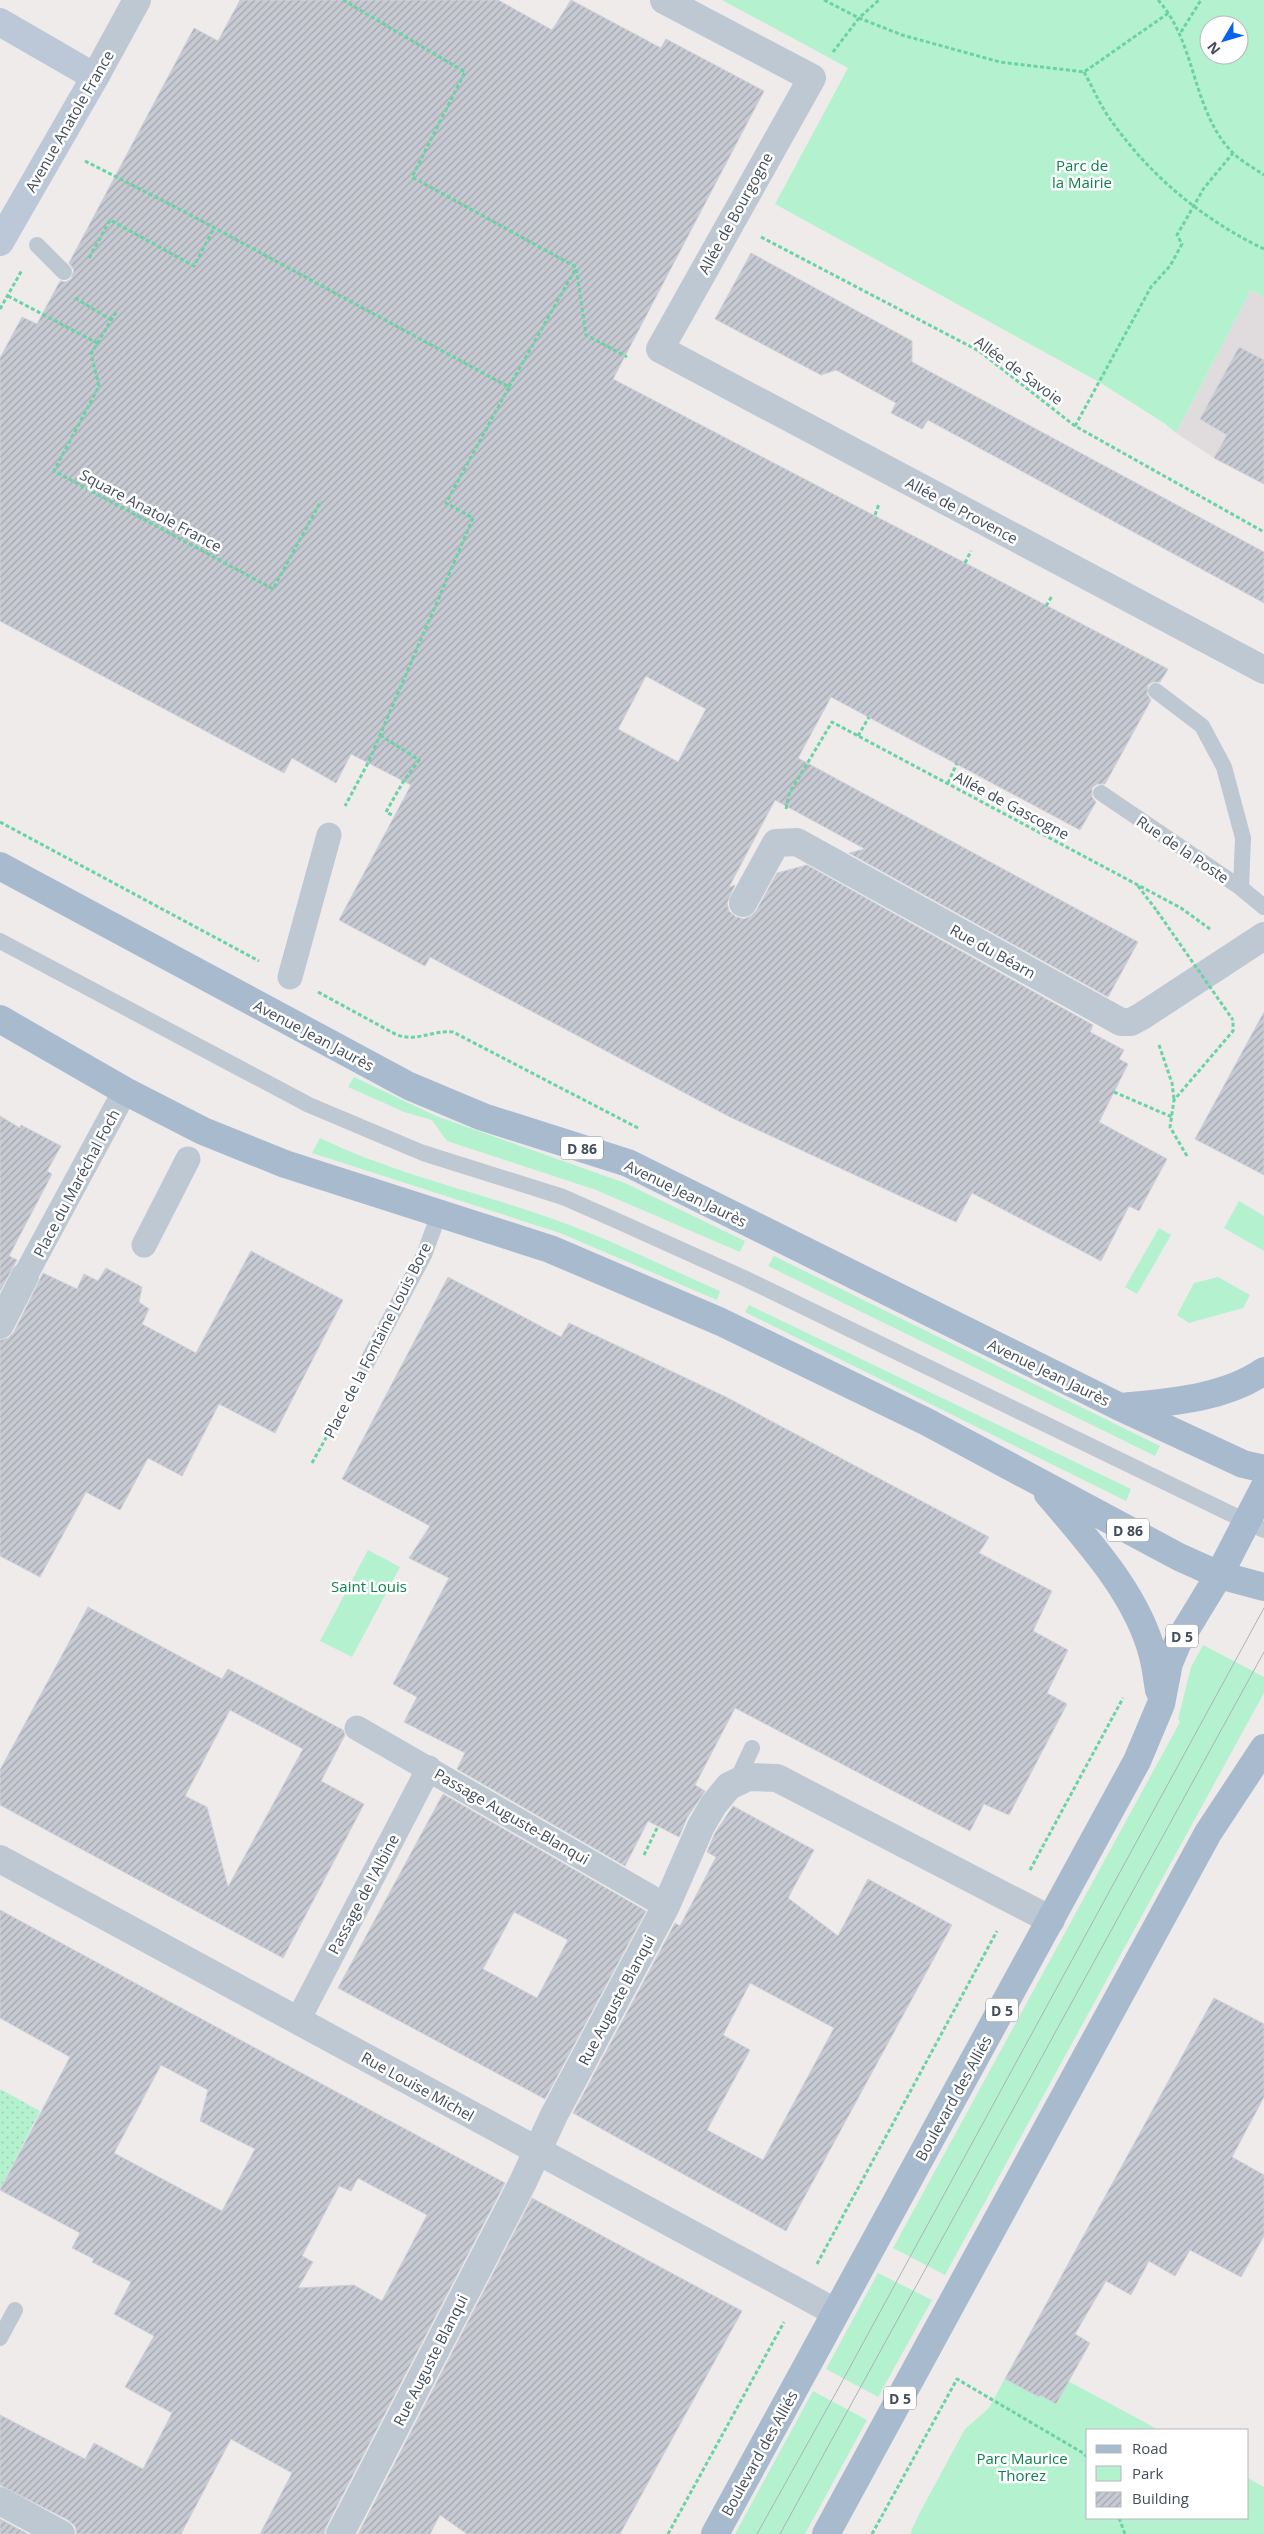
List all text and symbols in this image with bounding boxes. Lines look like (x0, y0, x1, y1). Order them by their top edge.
north arrow (1199, 15, 1249, 65)
text: N (1202, 38, 1224, 59)
street label: Avenue Anatole France (20, 46, 118, 196)
street label: Allée de Bourgogne (693, 149, 777, 277)
park label: Parc de la Mairie (1052, 155, 1112, 192)
street label: Allée de Savoie (971, 331, 1067, 409)
street label: Square Anatole France (77, 464, 225, 556)
street label: Allée de Provence (902, 472, 1022, 548)
street label: Allée de Gascogne (951, 766, 1073, 844)
street label: Rue de la Poste (1133, 811, 1233, 887)
street label: Rue du Béarn (947, 919, 1039, 983)
street label: Avenue Jean Jaurès (250, 995, 378, 1075)
street label: Place du Maréchal Foch (28, 1106, 124, 1260)
road number: D 86 (561, 1136, 603, 1160)
street label: Avenue Jean Jaurès (622, 1155, 750, 1231)
street label: Place de la Fontaine Louis Bore (319, 1239, 435, 1441)
street label: Avenue Jean Jaurès (985, 1334, 1113, 1410)
road number: D 86 (1107, 1518, 1149, 1542)
park label: Saint Louis (331, 1576, 407, 1596)
road number: D 5 (1166, 1624, 1198, 1648)
street label: Passage Auguste-Blanqui (431, 1763, 593, 1869)
street label: Passage de l'Albine (323, 1831, 403, 1957)
street label: Rue Auguste Blanqui (573, 1931, 659, 2069)
road number: D 5 (986, 1998, 1018, 2022)
street label: Boulevard des Alliés (910, 2032, 996, 2164)
street label: Rue Louise Michel (358, 2047, 478, 2125)
street label: Rue Auguste Blanqui (388, 2291, 472, 2429)
road number: D 5 (884, 2386, 916, 2410)
street label: Boulevard des Alliés (716, 2387, 802, 2519)
legend (1086, 2429, 1249, 2519)
text: Road (1132, 2438, 1168, 2458)
park label: Parc Maurice Thorez (976, 2448, 1068, 2485)
text: Park (1132, 2463, 1163, 2483)
text: Building (1132, 2488, 1189, 2508)

